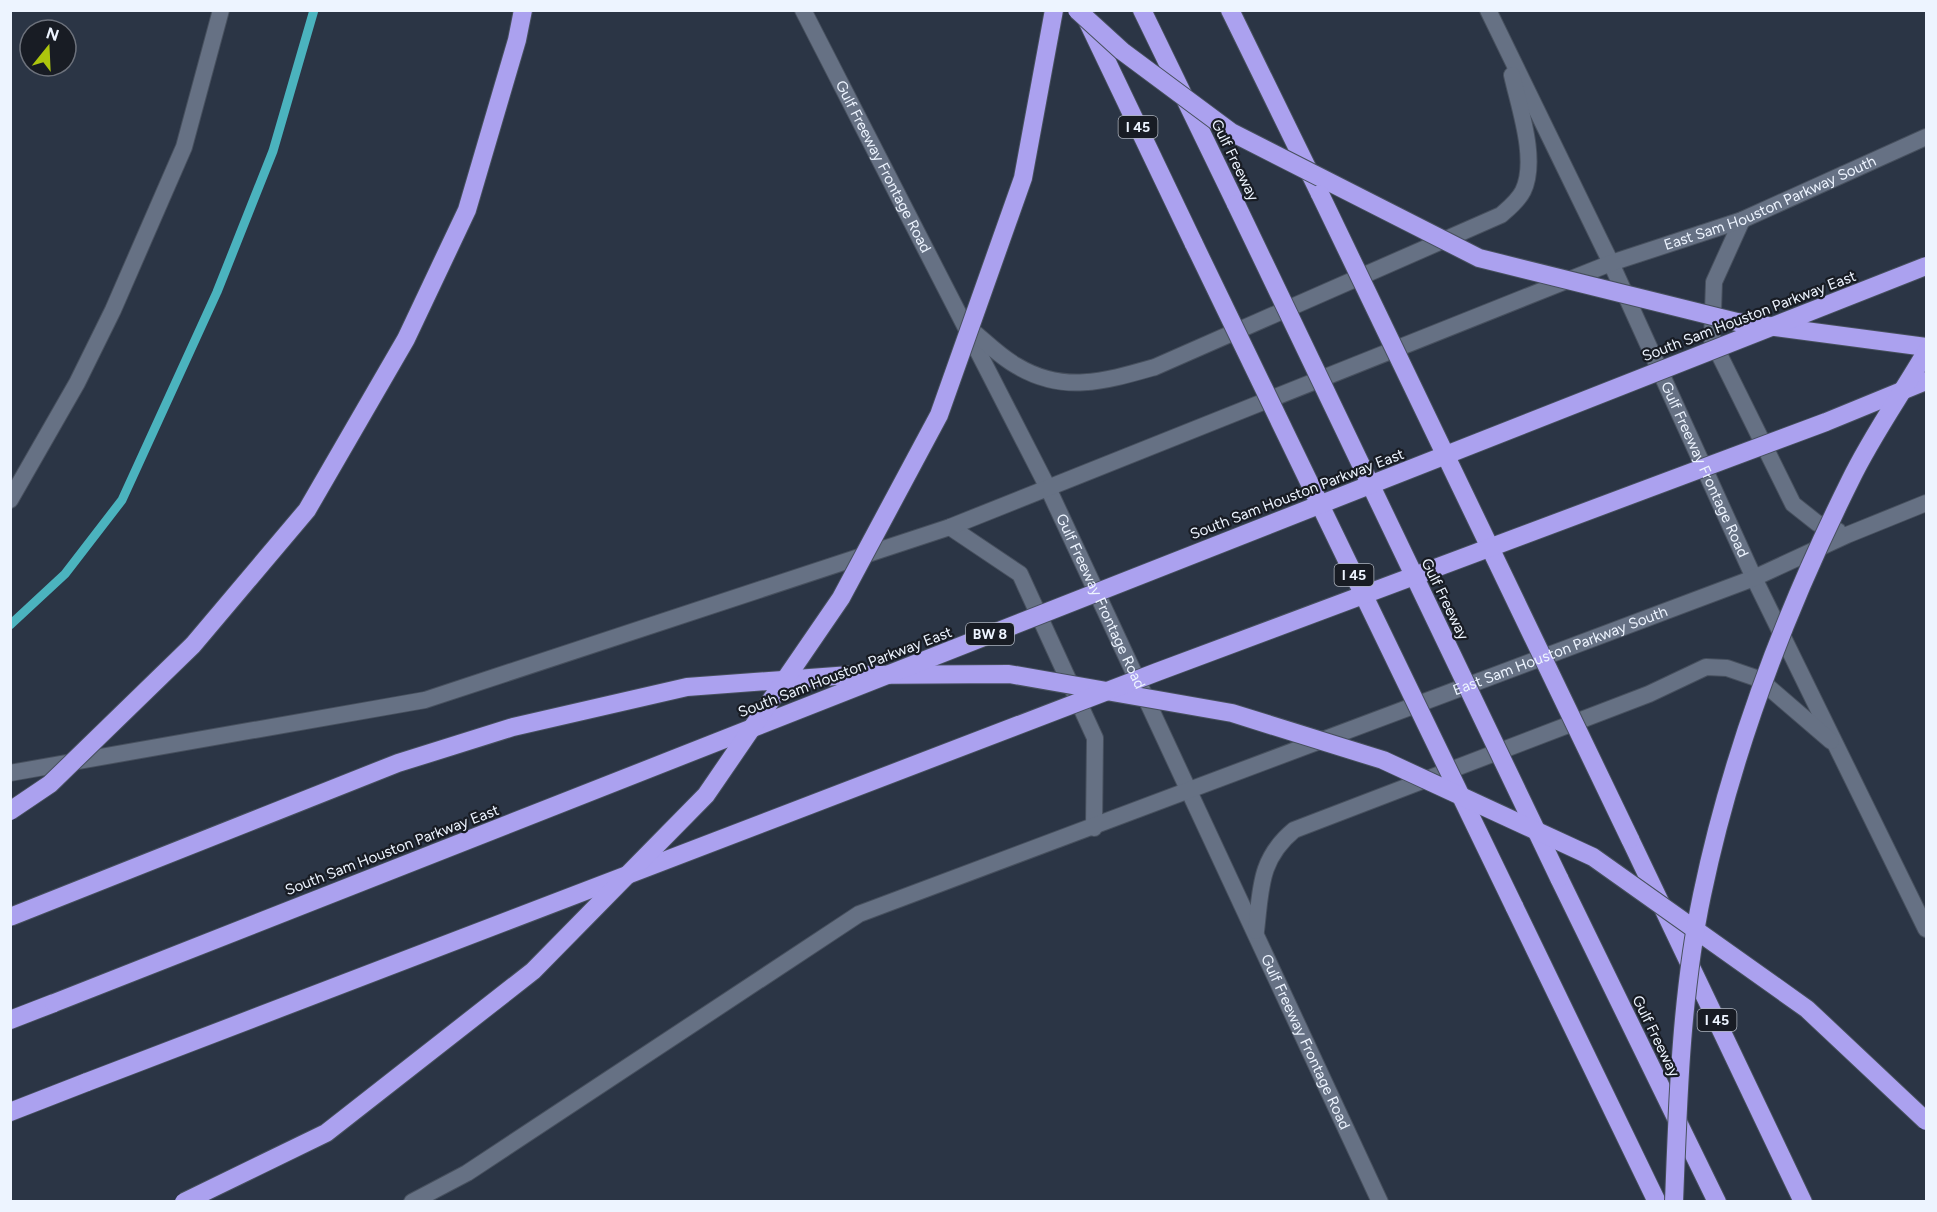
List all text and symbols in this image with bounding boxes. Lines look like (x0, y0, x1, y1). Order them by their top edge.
north arrow (18, 18, 78, 78)
text: N (44, 23, 61, 45)
street label: Gulf Freeway Frontage Road (832, 77, 935, 256)
road number: I 45 (1118, 116, 1158, 138)
street label: Gulf Freeway (1207, 116, 1263, 204)
street label: East Sam Houston Parkway South (1662, 152, 1879, 254)
street label: South Sam Houston Parkway East (1640, 267, 1859, 365)
street label: Gulf Freeway Frontage Road (1657, 379, 1752, 560)
street label: South Sam Houston Parkway East (1188, 445, 1407, 543)
street label: Gulf Freeway Frontage Road (1052, 511, 1149, 692)
street label: Gulf Freeway (1417, 555, 1473, 643)
road number: I 45 (1334, 564, 1374, 586)
street label: East Sam Houston Parkway South (1450, 602, 1670, 699)
street label: South Sam Houston Parkway East (736, 623, 955, 721)
road number: BW 8 (966, 623, 1014, 645)
street label: South Sam Houston Parkway East (283, 801, 502, 899)
street label: Gulf Freeway Frontage Road (1257, 951, 1354, 1132)
street label: Gulf Freeway (1628, 992, 1684, 1080)
road number: I 45 (1698, 1009, 1736, 1031)

